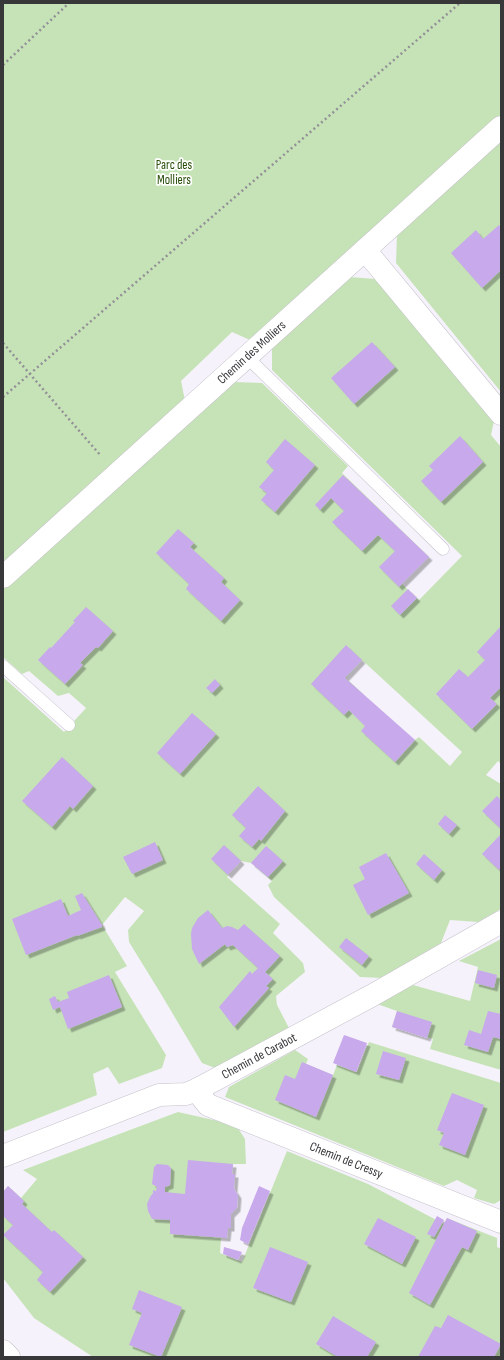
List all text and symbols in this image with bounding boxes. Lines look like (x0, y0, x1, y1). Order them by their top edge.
park label: Parc des Molliers (156, 157, 193, 188)
street label: Chemin des Molliers (214, 317, 289, 388)
street label: Chemin de Carabot (219, 1029, 299, 1083)
street label: Chemin de Cressy (307, 1138, 385, 1182)

